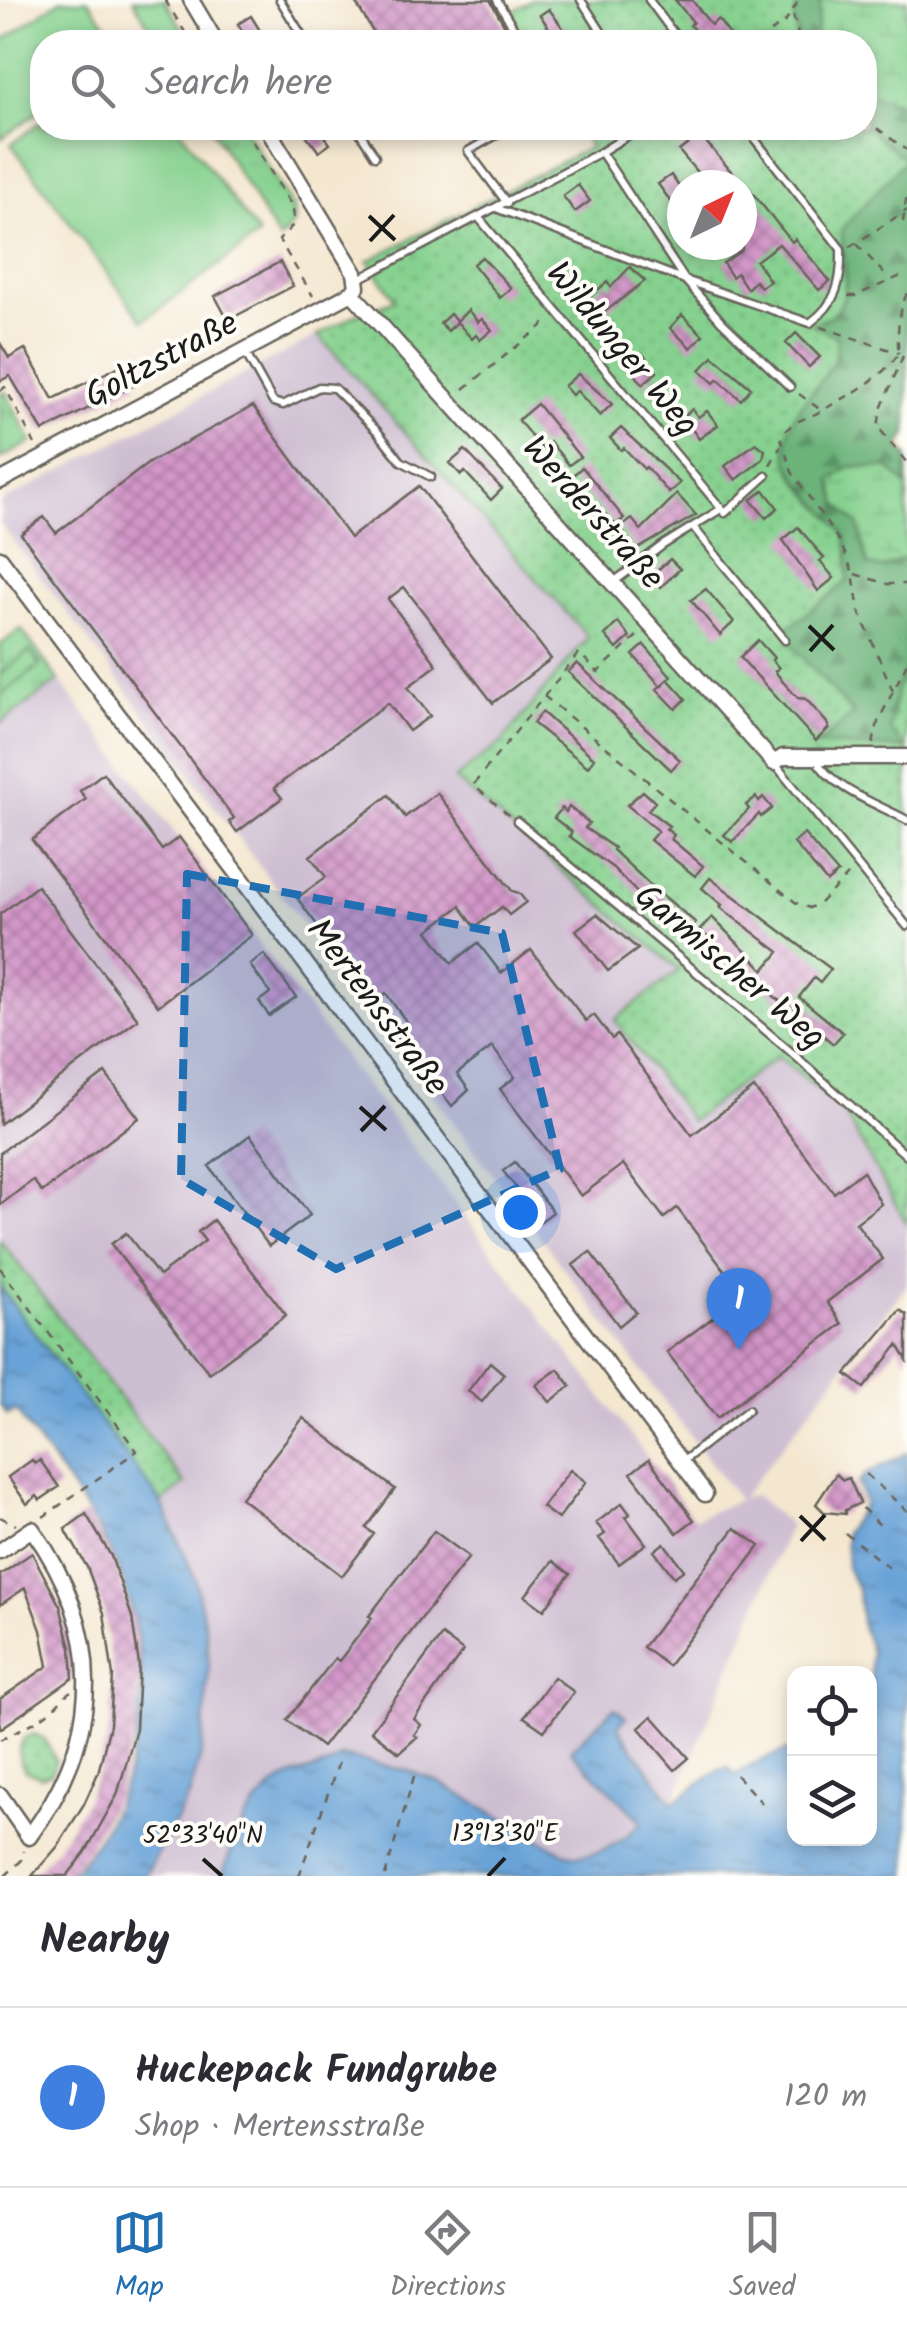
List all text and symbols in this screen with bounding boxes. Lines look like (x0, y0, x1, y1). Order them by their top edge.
search box (30, 30, 877, 140)
text: Search here (145, 55, 332, 115)
icon: search (65, 58, 120, 113)
north arrow (667, 170, 757, 260)
street label: Wildunger Weg (530, 250, 712, 450)
street label: Goltzstraße (75, 297, 249, 425)
street label: Werderstraße (507, 424, 677, 604)
street label: Garmischer Weg (621, 871, 837, 1065)
street label: Mertensstraße (290, 907, 462, 1109)
your location (495, 1187, 546, 1238)
pin: 1 (706, 1268, 772, 1350)
map controls (787, 1666, 877, 1846)
button: locate (787, 1666, 877, 1756)
button: layers (787, 1756, 877, 1846)
text: 13°13'30"E (452, 1814, 559, 1854)
text: 52°33'40"N (143, 1816, 263, 1856)
text: Nearby (40, 1908, 169, 1975)
text: Huckepack Fundgrube (135, 2042, 497, 2102)
text: 1 (68, 2072, 77, 2123)
text: 120 m (784, 2072, 867, 2123)
text: Shop · Mertensstraße (135, 2102, 425, 2153)
tab: Map (112, 2205, 167, 2310)
tab: Directions (390, 2205, 506, 2310)
tab: Saved (729, 2205, 795, 2310)

